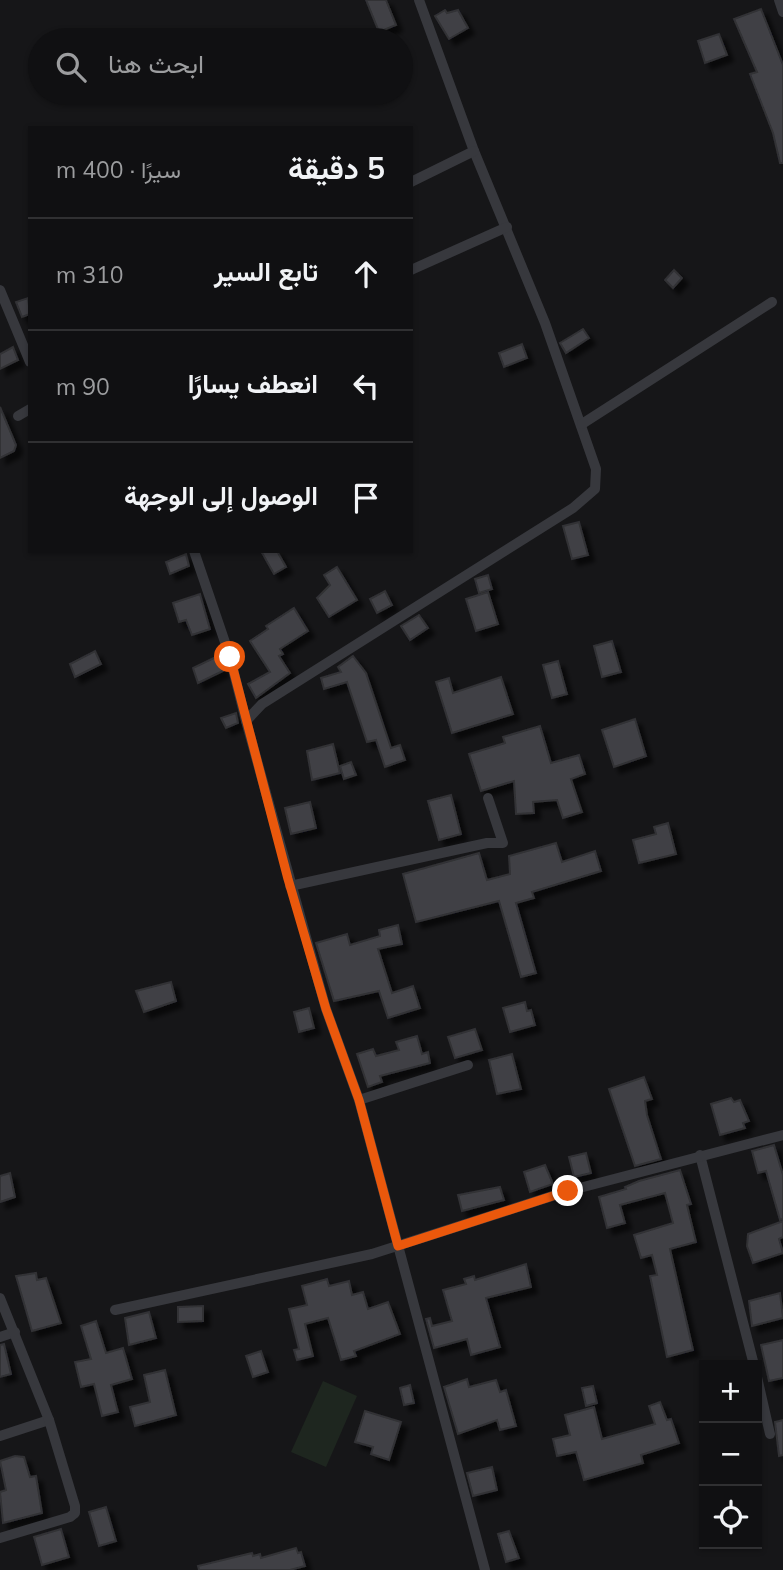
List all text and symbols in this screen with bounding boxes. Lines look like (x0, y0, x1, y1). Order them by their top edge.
search box (28, 28, 413, 105)
text: ابحث هنا (108, 47, 204, 80)
icon: search (52, 48, 90, 86)
text: 5 دقيقة (288, 149, 385, 187)
text: سيرًا · 400 m (56, 155, 181, 184)
text: تابع السير (214, 255, 318, 288)
icon: ahead (347, 255, 385, 293)
text: 310 m (56, 260, 124, 289)
text: انعطف يسارًا (188, 367, 318, 400)
icon: left (347, 367, 385, 405)
text: 90 m (56, 372, 110, 401)
text: الوصول إلى الوجهة (124, 479, 318, 512)
icon: arrive (347, 479, 385, 517)
route start (214, 641, 245, 672)
route end (552, 1175, 583, 1206)
map controls (699, 1360, 762, 1549)
button: + (699, 1360, 762, 1423)
button: − (699, 1423, 762, 1486)
button: locate (699, 1486, 762, 1549)

